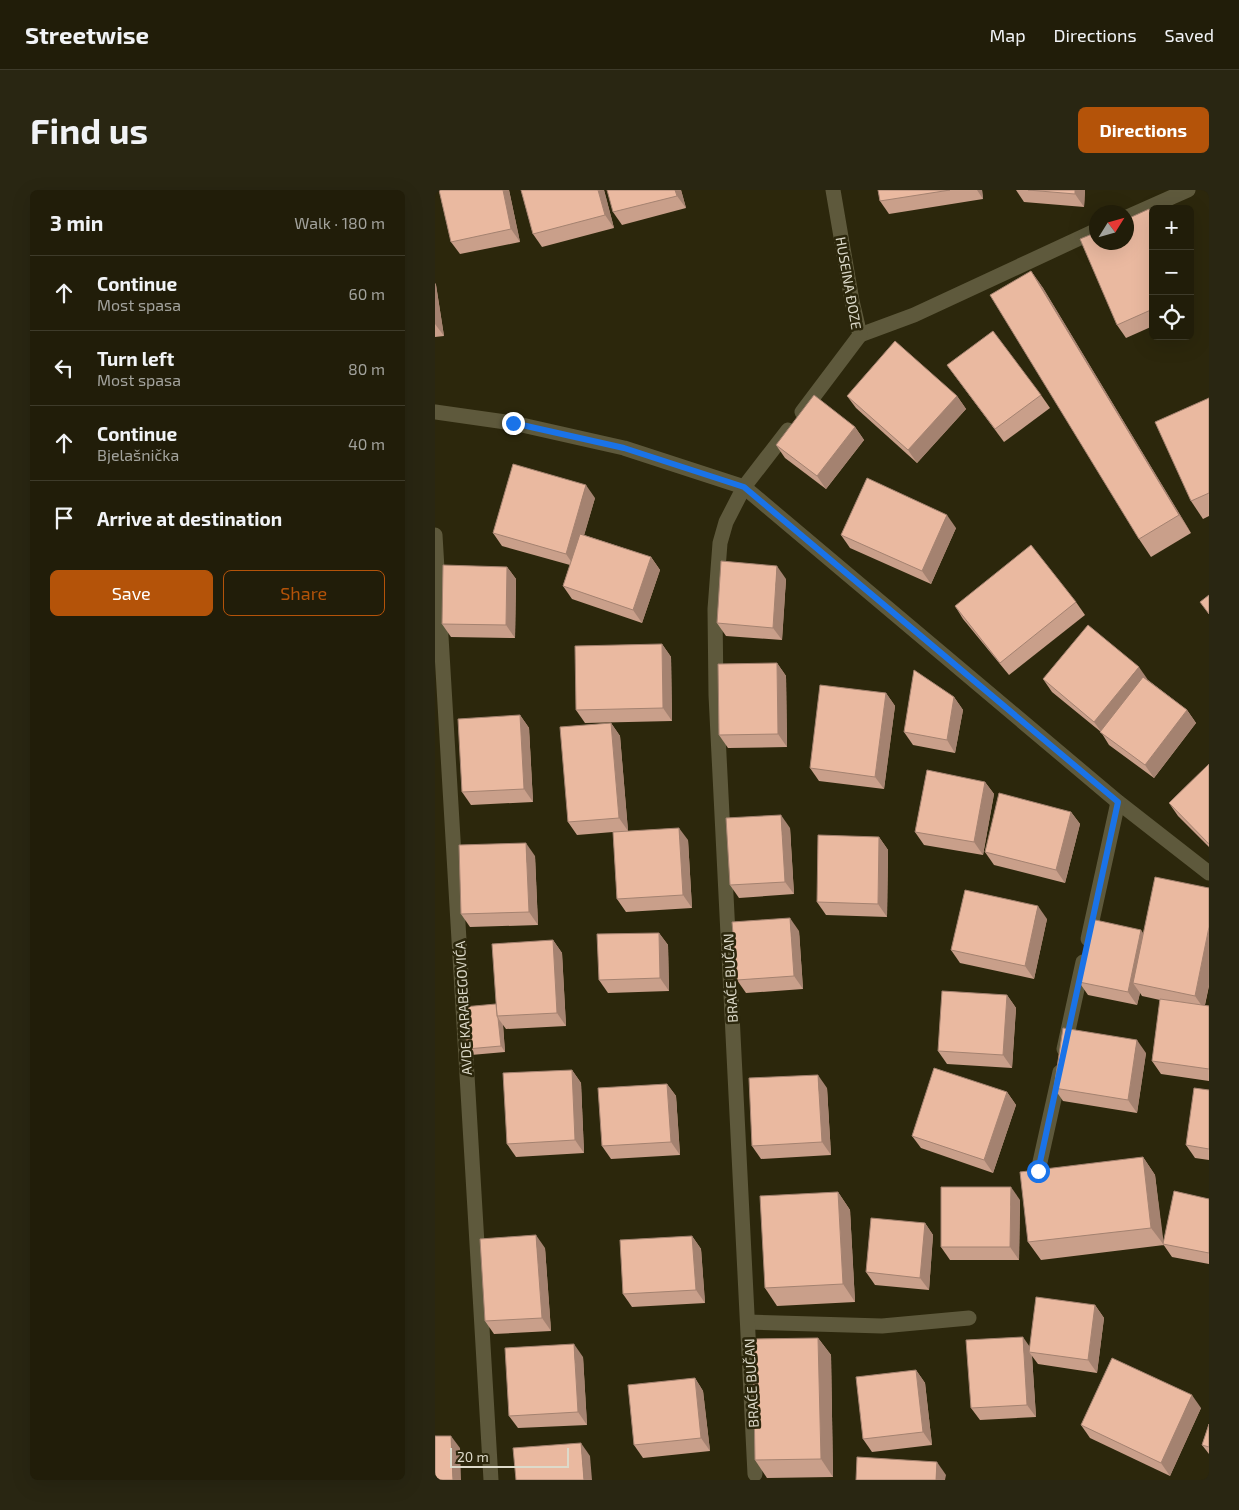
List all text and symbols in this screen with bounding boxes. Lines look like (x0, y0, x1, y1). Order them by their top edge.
text: Streetwise (25, 20, 149, 49)
text: Map (989, 24, 1026, 46)
text: Directions (1054, 24, 1137, 46)
text: Saved (1165, 24, 1214, 46)
button: Directions (1078, 107, 1209, 153)
text: Find us (30, 109, 148, 151)
north arrow (1089, 205, 1134, 250)
map controls (1149, 205, 1194, 340)
button: + (1149, 205, 1194, 250)
text: 3 min (50, 210, 103, 235)
text: Walk · 180 m (294, 213, 385, 232)
street label: HUSEINA ĐOZE (832, 235, 866, 331)
button: − (1149, 250, 1194, 295)
text: Continue (97, 272, 177, 295)
icon: ahead (50, 279, 78, 307)
text: 60 m (349, 284, 385, 303)
text: Most spasa (97, 295, 181, 314)
button: locate (1149, 295, 1194, 340)
text: Turn left (97, 347, 174, 370)
icon: left (50, 354, 78, 382)
text: 80 m (348, 359, 385, 378)
text: Most spasa (97, 370, 181, 389)
route end (502, 412, 525, 435)
text: Continue (97, 422, 177, 445)
icon: ahead (50, 429, 78, 457)
text: 40 m (348, 434, 385, 453)
text: Bjelašnička (97, 445, 179, 464)
icon: arrive (50, 504, 78, 532)
text: Arrive at destination (97, 507, 282, 530)
button: Save (50, 570, 213, 616)
button: Share (223, 570, 385, 616)
street label: BRAĆE BUČAN (719, 933, 741, 1023)
street label: AVDE KARABEGOVIĆA (451, 940, 475, 1076)
route start (1027, 1160, 1050, 1183)
street label: BRAĆE BUČAN (740, 1338, 762, 1428)
scale bar (450, 1445, 569, 1468)
text: 20 m (457, 1448, 489, 1465)

